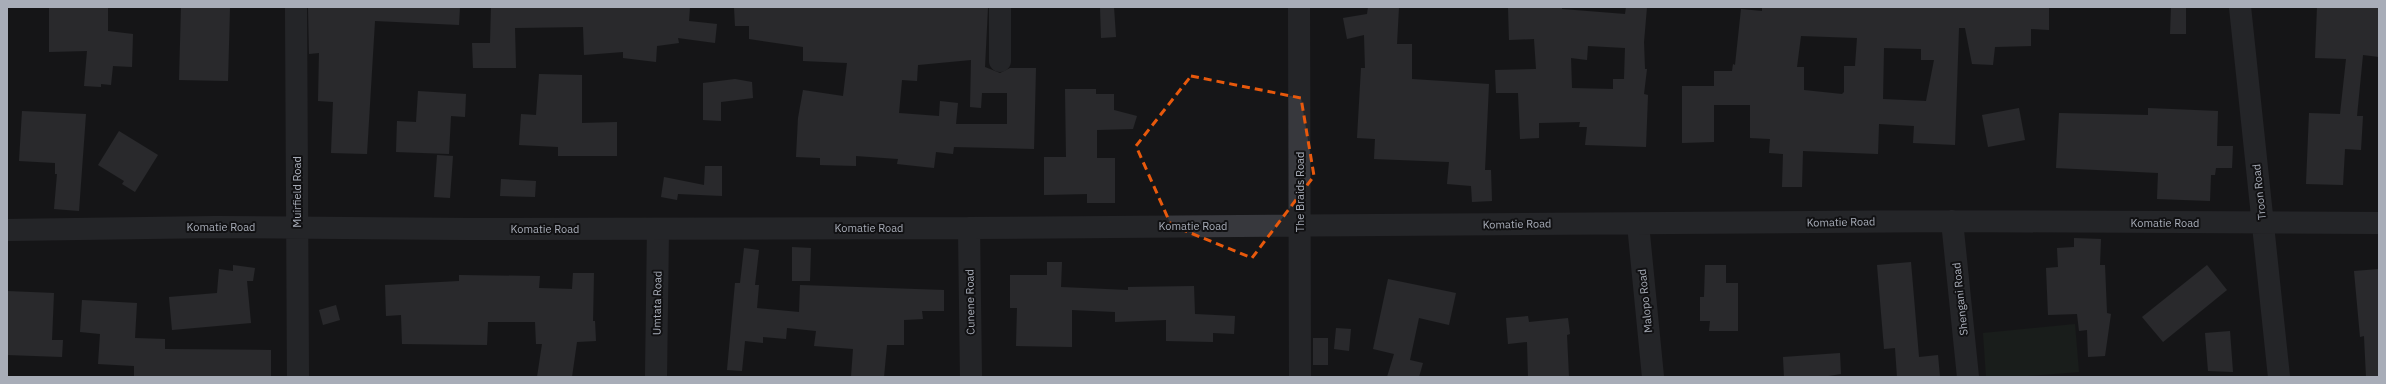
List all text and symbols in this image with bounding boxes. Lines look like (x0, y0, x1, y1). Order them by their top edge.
street label: The Braids Road (1293, 152, 1307, 232)
street label: Muirfield Road (290, 156, 304, 228)
street label: Troon Road (2249, 163, 2269, 221)
street label: Komatie Road (1806, 214, 1876, 230)
street label: Komatie Road (1482, 216, 1552, 232)
street label: Komatie Road (2131, 216, 2199, 230)
street label: Komatie Road (1159, 219, 1227, 233)
street label: Komatie Road (187, 220, 255, 234)
street label: Komatie Road (835, 221, 903, 235)
street label: Komatie Road (511, 222, 579, 236)
street label: Shengani Road (1949, 262, 1971, 336)
street label: Malopo Road (1635, 268, 1655, 334)
street label: Cunene Road (962, 269, 978, 335)
street label: Umtata Road (649, 271, 665, 335)

